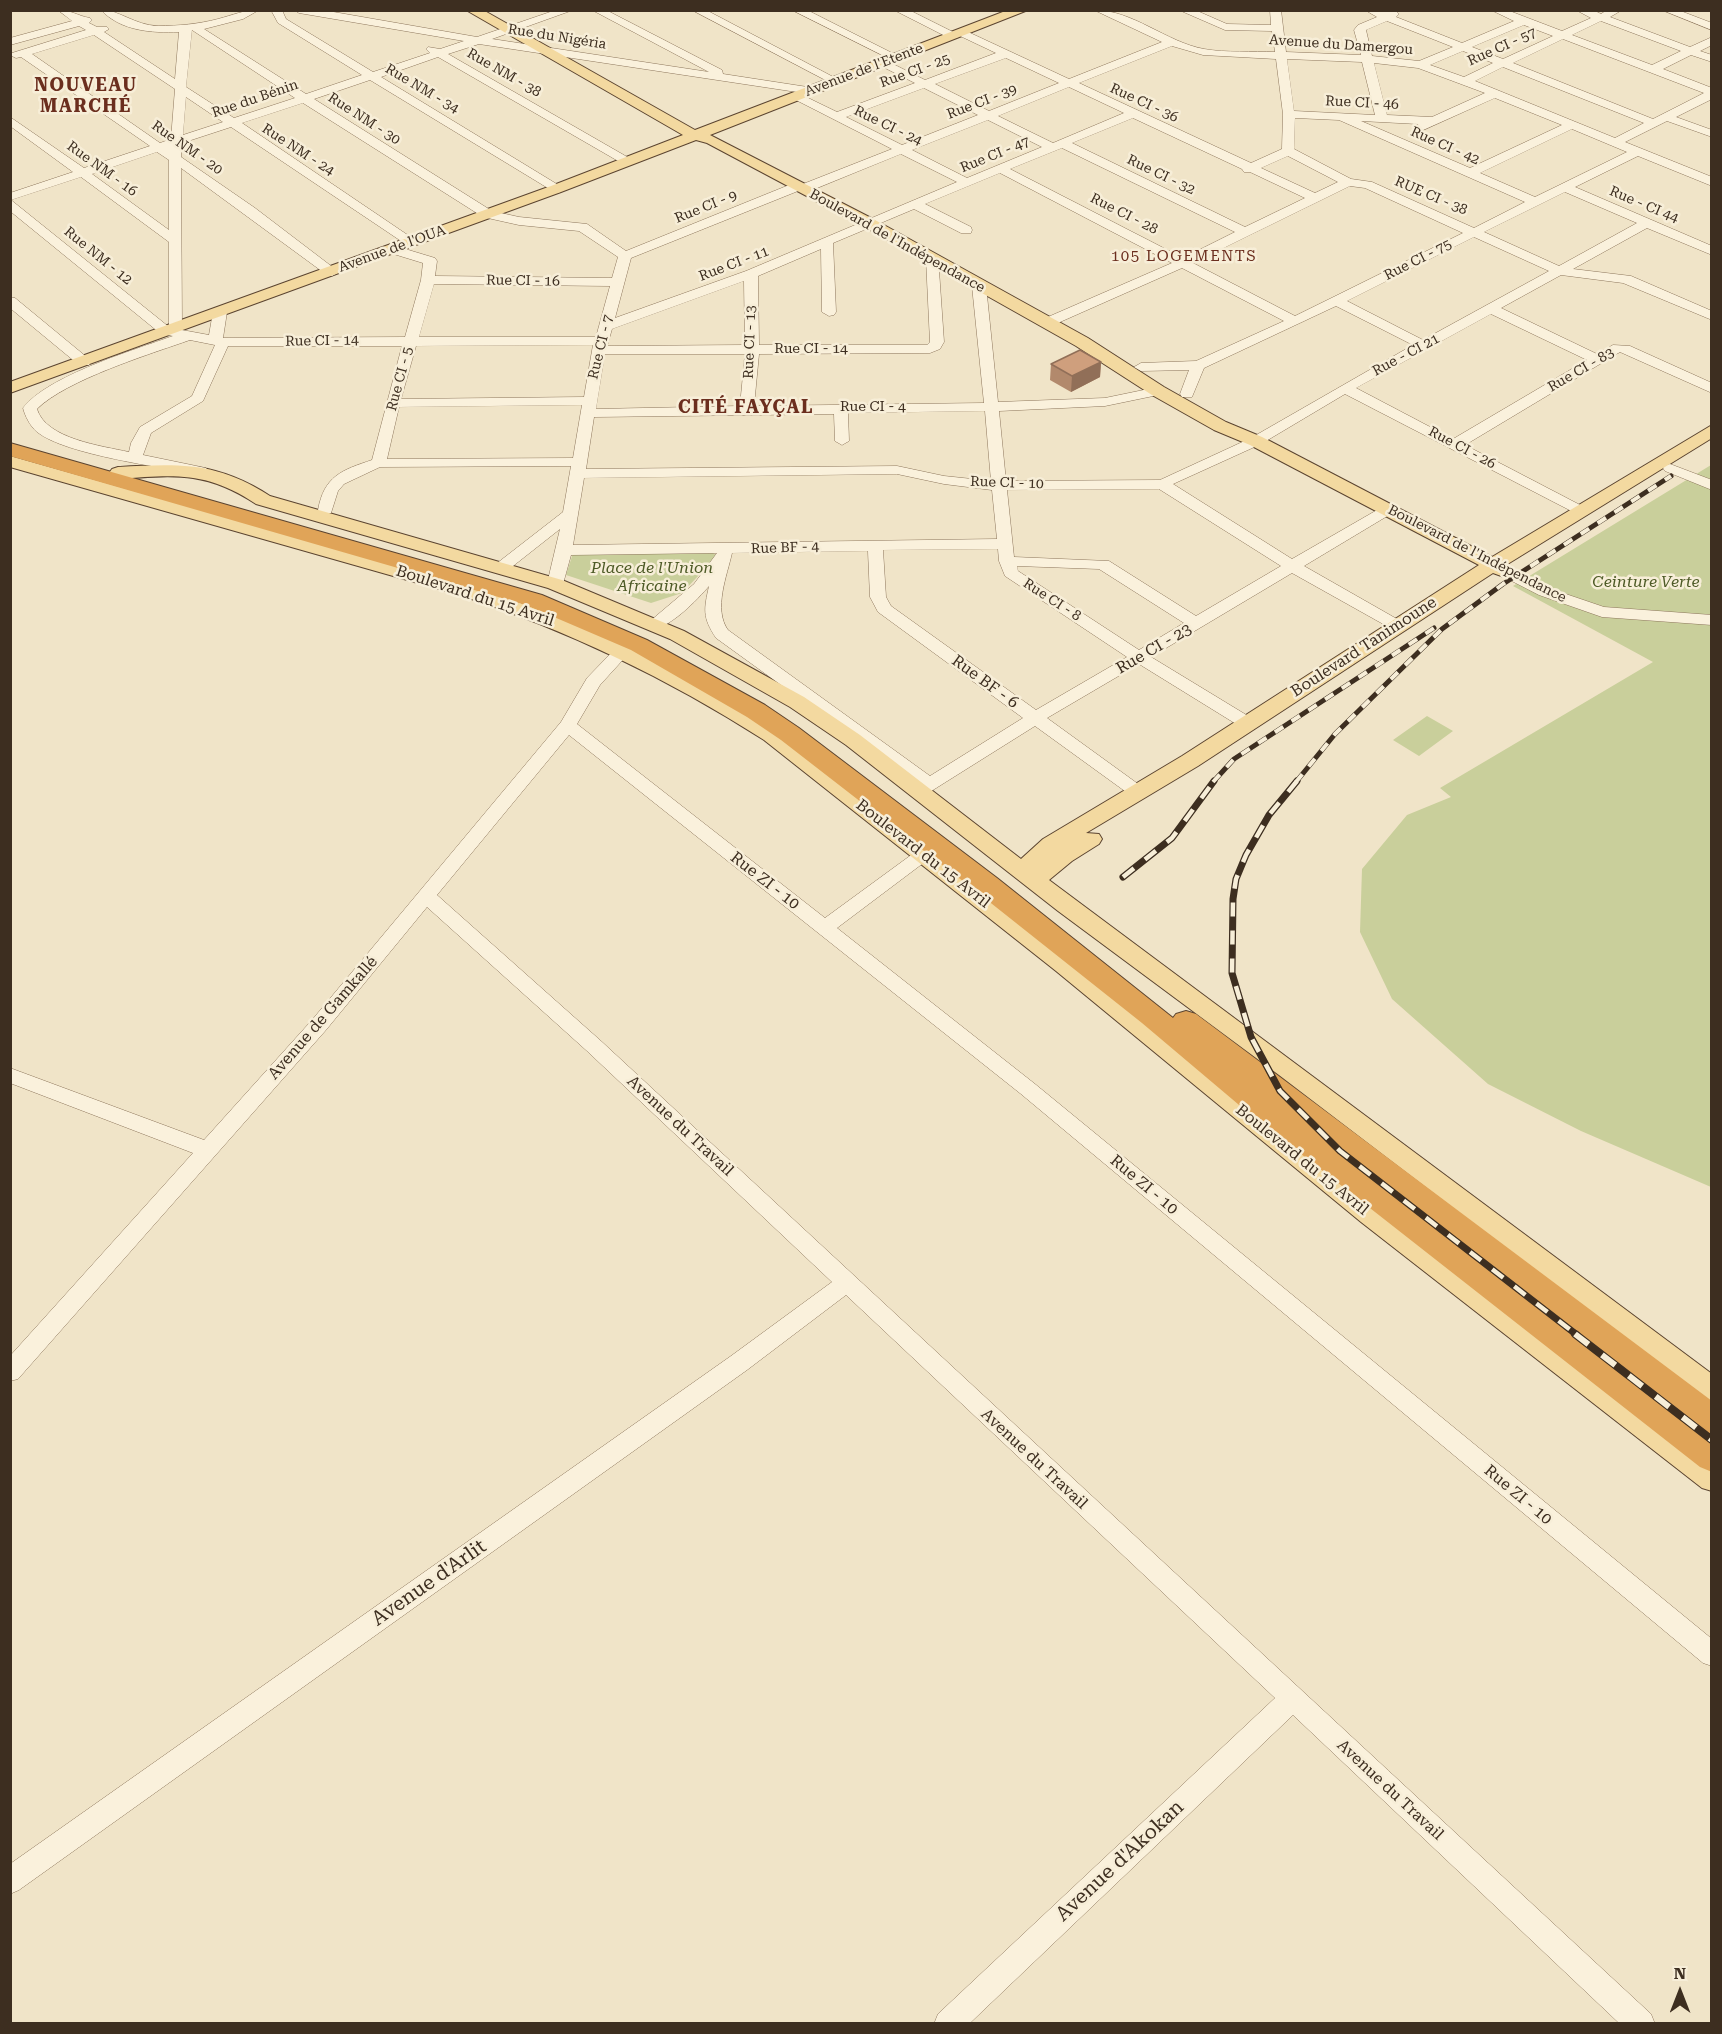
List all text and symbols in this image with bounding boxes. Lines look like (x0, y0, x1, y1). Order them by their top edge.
street label: Rue du Nigéria (507, 21, 607, 53)
street label: Rue CI - 57 (1465, 24, 1539, 70)
street label: Avenue du Damergou (1268, 32, 1414, 58)
street label: Avenue de l'Etente (803, 40, 925, 100)
street label: Rue NM - 38 (464, 45, 544, 101)
street label: Rue CI - 25 (878, 51, 952, 91)
street label: Rue NM - 34 (382, 60, 462, 118)
district label: NOUVEAU MARCHÉ (34, 75, 138, 118)
street label: Rue du Bénin (210, 76, 300, 122)
street label: Rue CI - 36 (1107, 80, 1181, 126)
street label: Rue CI - 39 (945, 81, 1019, 123)
street label: Rue NM - 30 (325, 89, 403, 149)
street label: Rue CI - 46 (1325, 93, 1399, 113)
street label: Rue CI - 24 (851, 102, 925, 150)
street label: Rue NM - 20 (148, 117, 226, 179)
street label: Rue NM - 24 (259, 120, 337, 180)
street label: Rue CI - 42 (1408, 123, 1482, 169)
street label: Rue CI - 47 (958, 133, 1032, 177)
street label: Rue NM - 16 (64, 138, 140, 200)
street label: Rue CI - 32 (1124, 151, 1198, 199)
street label: RUE CI - 38 (1392, 173, 1470, 219)
street label: Rue - CI 44 (1607, 183, 1681, 227)
street label: Boulevard de l'Indépendance (806, 186, 988, 296)
street label: Rue CI - 9 (672, 187, 740, 227)
street label: Rue CI - 28 (1087, 190, 1161, 238)
street label: Avenue de l'OUA (336, 222, 448, 276)
street label: Rue NM - 12 (61, 223, 135, 289)
street label: Rue CI - 75 (1381, 236, 1455, 284)
street label: Rue CI - 11 (697, 243, 771, 285)
district label: 105 LOGEMENTS (1111, 248, 1257, 266)
street label: Rue CI - 16 (486, 272, 560, 290)
street label: Rue CI - 13 (740, 305, 760, 379)
street label: Rue CI - 7 (585, 313, 617, 381)
street label: Rue - CI 21 (1370, 330, 1442, 380)
street label: Rue CI - 14 (285, 332, 359, 350)
street label: Rue CI - 14 (774, 341, 848, 357)
street label: Rue CI - 83 (1545, 344, 1617, 396)
street label: Rue CI - 5 (383, 345, 417, 413)
district label: CITÉ FAYÇAL (678, 397, 814, 419)
street label: Rue CI - 4 (840, 399, 906, 415)
street label: Rue CI - 26 (1426, 423, 1498, 473)
street label: Rue CI - 10 (970, 473, 1044, 493)
street label: Boulevard de l'Indépendance (1385, 502, 1569, 606)
street label: Rue BF - 4 (751, 538, 819, 558)
park label: Place de l'Union Africaine (591, 558, 713, 596)
street label: Boulevard du 15 Avril (393, 561, 557, 631)
park label: Ceinture Verte (1592, 572, 1700, 592)
street label: Rue CI - 8 (1020, 575, 1084, 625)
street label: Boulevard Tanimoune (1288, 593, 1440, 701)
street label: Rue CI - 23 (1113, 620, 1195, 678)
street label: Rue BF - 6 (948, 651, 1022, 713)
street label: Boulevard du 15 Avril (852, 796, 994, 912)
street label: Rue ZI - 10 (727, 848, 803, 914)
street label: Avenue de Gamkallé (264, 952, 382, 1084)
street label: Avenue du Travail (623, 1072, 737, 1180)
street label: Boulevard du 15 Avril (1232, 1101, 1372, 1219)
street label: Rue ZI - 10 (1106, 1151, 1182, 1219)
street label: Avenue du Travail (977, 1405, 1091, 1513)
street label: Rue ZI - 10 (1480, 1461, 1556, 1529)
street label: Avenue d'Arlit (367, 1535, 491, 1631)
street label: Avenue du Travail (1333, 1736, 1447, 1844)
street label: Avenue d'Akokan (1051, 1796, 1189, 1926)
north arrow (1650, 1962, 1710, 2022)
text: N (1674, 1964, 1686, 1983)

